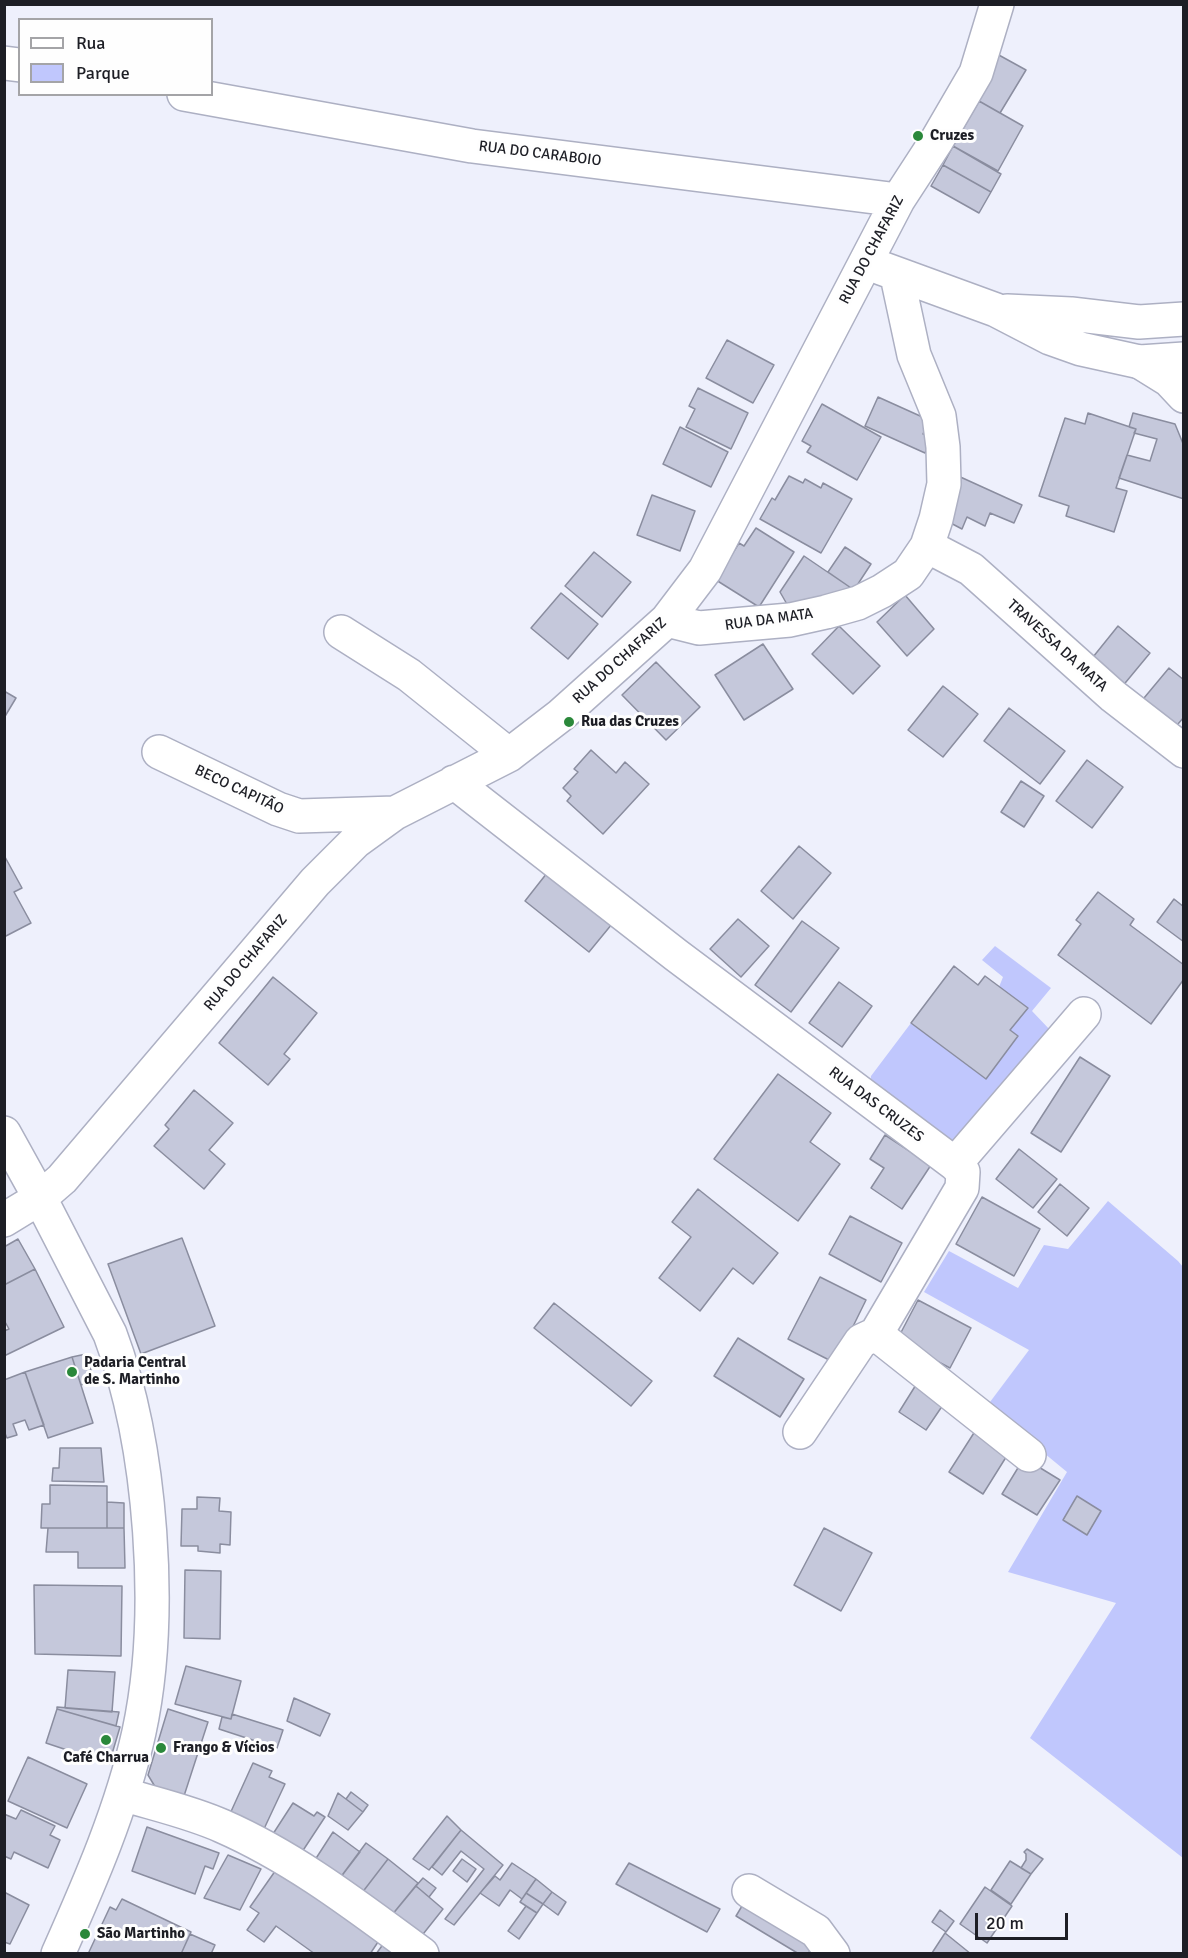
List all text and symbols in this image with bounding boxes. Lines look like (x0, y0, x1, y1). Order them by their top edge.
legend (18, 18, 213, 96)
text: Rua (76, 32, 105, 54)
text: Parque (76, 62, 130, 84)
place label: Cruzes (930, 127, 974, 145)
marker: Cruzes (911, 129, 925, 143)
street label: RUA DO CARABOIO (478, 138, 602, 170)
street label: RUA DO CHAFARIZ (836, 193, 908, 307)
street label: TRAVESSA DA MATA (1003, 596, 1111, 696)
street label: RUA DA MATA (724, 605, 814, 635)
street label: RUA DO CHAFARIZ (569, 614, 671, 708)
place label: Rua das Cruzes (581, 713, 679, 731)
marker: Rua das Cruzes (562, 715, 576, 729)
street label: BECO CAPITÃO (192, 762, 286, 818)
street label: RUA DO CHAFARIZ (200, 911, 292, 1015)
street label: RUA DAS CRUZES (825, 1063, 927, 1147)
place label: Padaria Central de S. Martinho (84, 1354, 186, 1389)
marker: Padaria Central de S. Martinho (65, 1365, 79, 1379)
marker: Café Charrua (99, 1733, 113, 1747)
place label: Frango & Vícios (173, 1739, 274, 1757)
marker: Frango & Vícios (154, 1741, 168, 1755)
place label: Café Charrua (63, 1749, 149, 1767)
scale bar (978, 1901, 1071, 1939)
text: 20 m (986, 1912, 1024, 1934)
place label: São Martinho (97, 1925, 185, 1943)
marker: São Martinho (78, 1927, 92, 1941)

